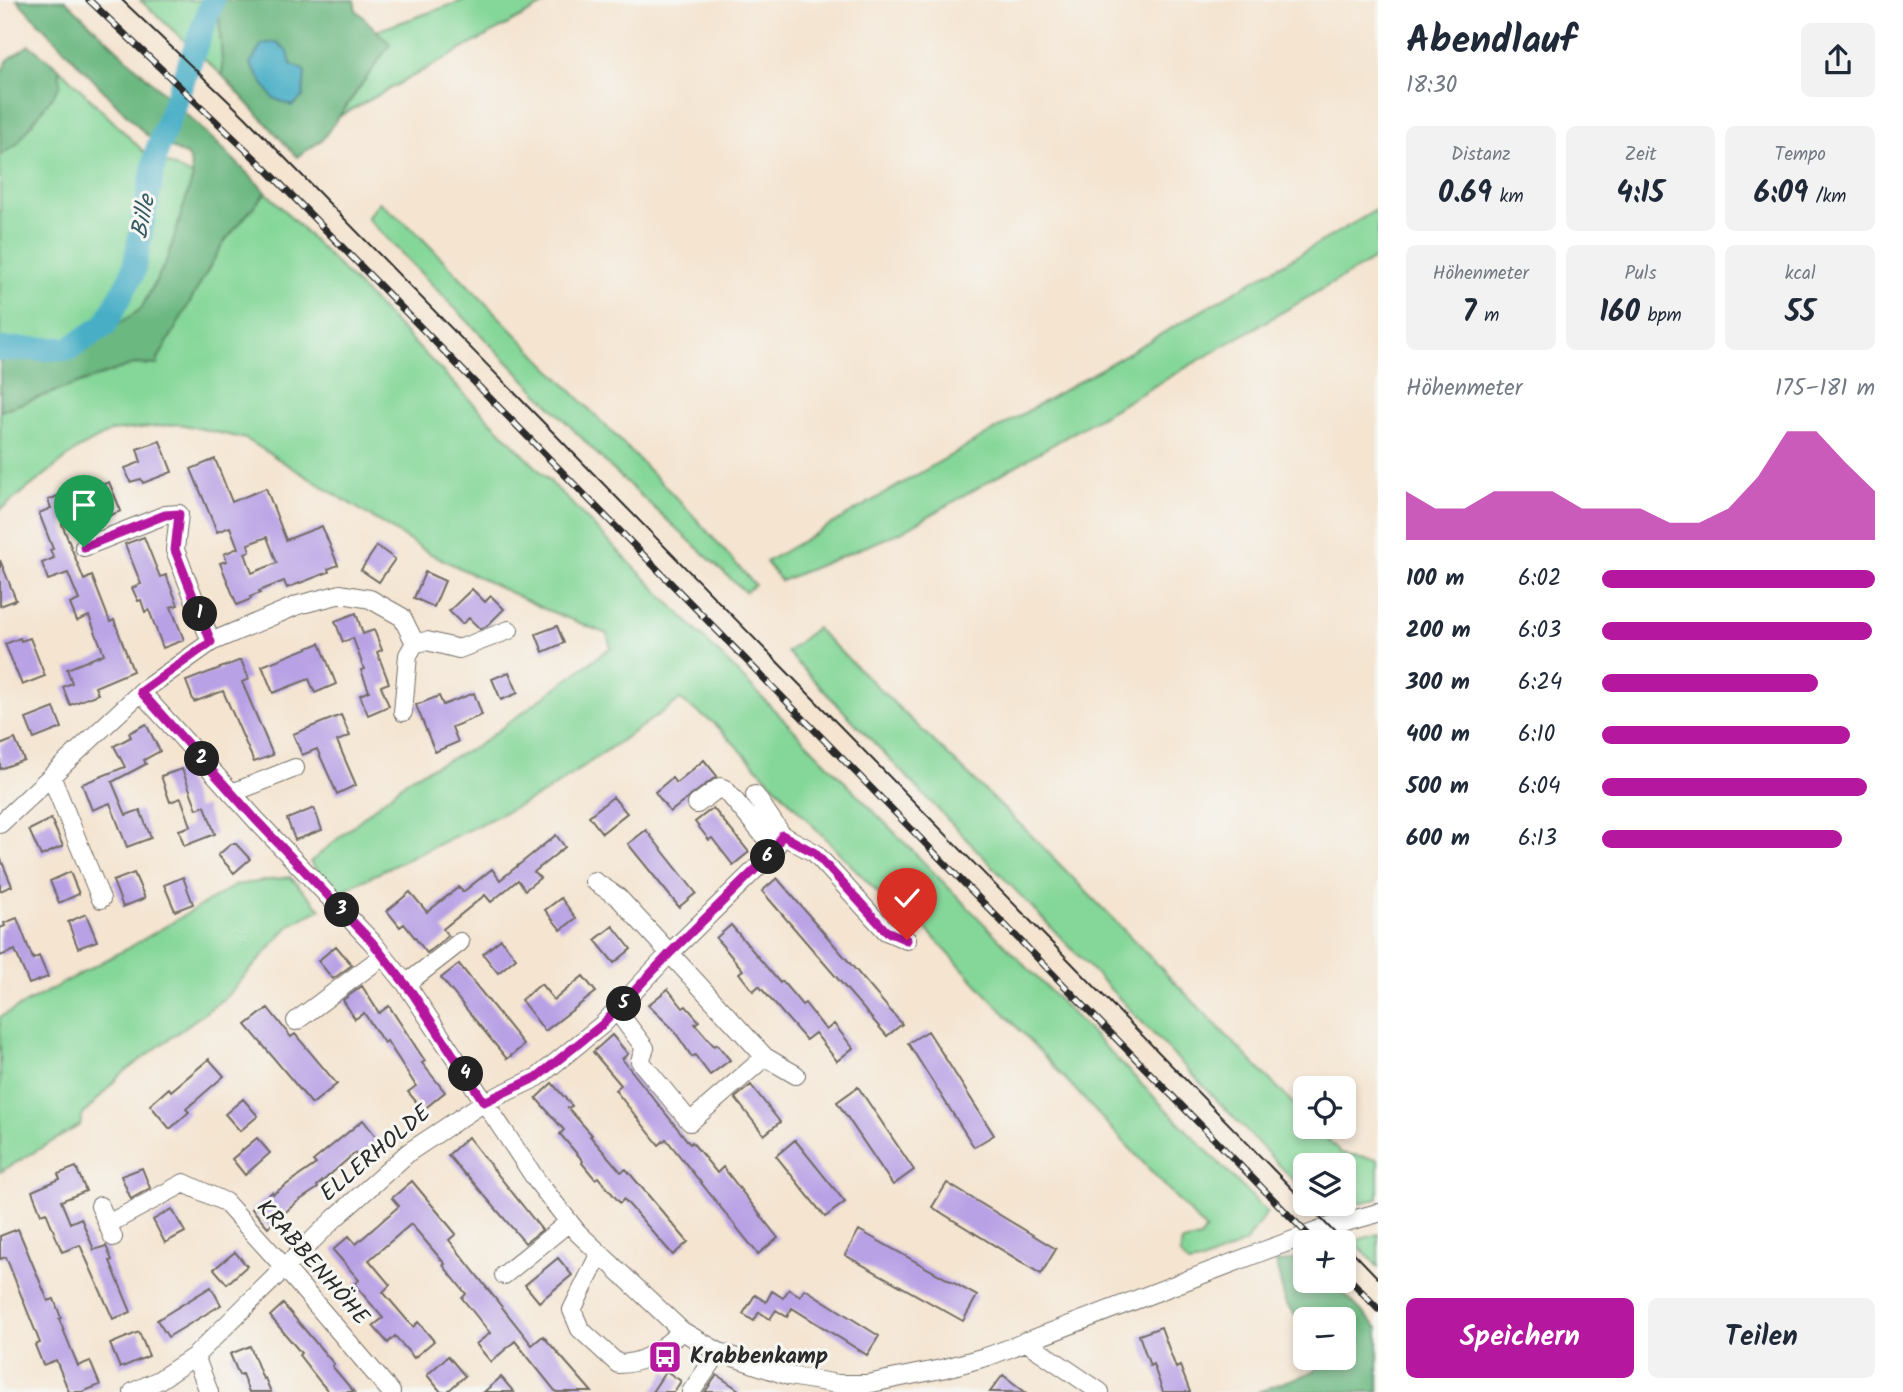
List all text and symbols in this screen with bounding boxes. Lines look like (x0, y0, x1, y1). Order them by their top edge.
text: Abendlauf (1406, 12, 1576, 72)
button: share (1801, 23, 1875, 97)
text: 18:30 (1406, 68, 1457, 104)
text: Distanz (1451, 140, 1511, 170)
text: Zeit (1624, 140, 1657, 170)
text: Tempo (1774, 140, 1826, 170)
text: 0.69 (1438, 170, 1492, 218)
text: 4:15 (1617, 170, 1664, 218)
text: 6:09 (1754, 170, 1808, 218)
text: km (1492, 182, 1524, 212)
text: /km (1808, 182, 1846, 212)
water label: Bille (121, 190, 168, 242)
text: Höhenmeter (1433, 259, 1529, 289)
text: Puls (1624, 259, 1657, 289)
text: kcal (1785, 259, 1816, 289)
text: 7 (1462, 289, 1477, 337)
text: 160 (1599, 289, 1640, 337)
text: 55 (1785, 289, 1815, 337)
text: m (1477, 301, 1499, 331)
text: bpm (1640, 301, 1682, 331)
text: Höhenmeter (1406, 371, 1522, 407)
text: 175–181 m (1775, 371, 1875, 407)
pin (54, 475, 114, 547)
icon: arrive (65, 486, 103, 524)
text: 100 m (1406, 561, 1464, 597)
text: 6:02 (1518, 561, 1561, 597)
pin: 1 (182, 596, 218, 632)
text: 1 (197, 598, 202, 628)
text: 200 m (1406, 613, 1471, 649)
text: 6:03 (1518, 613, 1561, 649)
text: 300 m (1406, 665, 1470, 701)
text: 6:24 (1518, 665, 1562, 701)
text: 400 m (1406, 717, 1470, 753)
text: 6:10 (1518, 717, 1555, 753)
pin: 2 (184, 742, 220, 776)
text: 2 (196, 743, 207, 773)
text: 500 m (1406, 769, 1469, 805)
text: 6:04 (1518, 769, 1561, 805)
text: 600 m (1406, 821, 1470, 857)
text: 6:13 (1518, 821, 1557, 857)
pin: 6 (750, 840, 786, 874)
text: 6 (762, 841, 773, 871)
pin (877, 868, 937, 940)
icon: check (888, 879, 926, 917)
pin: 3 (324, 892, 360, 928)
text: 3 (336, 894, 347, 924)
pin: 5 (606, 986, 642, 1021)
text: 5 (619, 988, 628, 1018)
pin: 4 (448, 1056, 484, 1092)
text: 4 (460, 1058, 471, 1088)
map controls (1293, 1076, 1356, 1370)
button: locate (1293, 1076, 1356, 1139)
street label: ELLERHOLDE (312, 1096, 440, 1211)
button: layers (1293, 1153, 1356, 1216)
street label: KRABBENHÖHE (247, 1192, 378, 1335)
button: + (1293, 1230, 1356, 1293)
button: Speichern (1406, 1298, 1634, 1378)
button: Teilen (1648, 1298, 1875, 1378)
button: − (1293, 1307, 1356, 1370)
bus stop icon: Krabbenkamp (646, 1338, 684, 1376)
place label: Krabbenkamp (690, 1339, 828, 1375)

